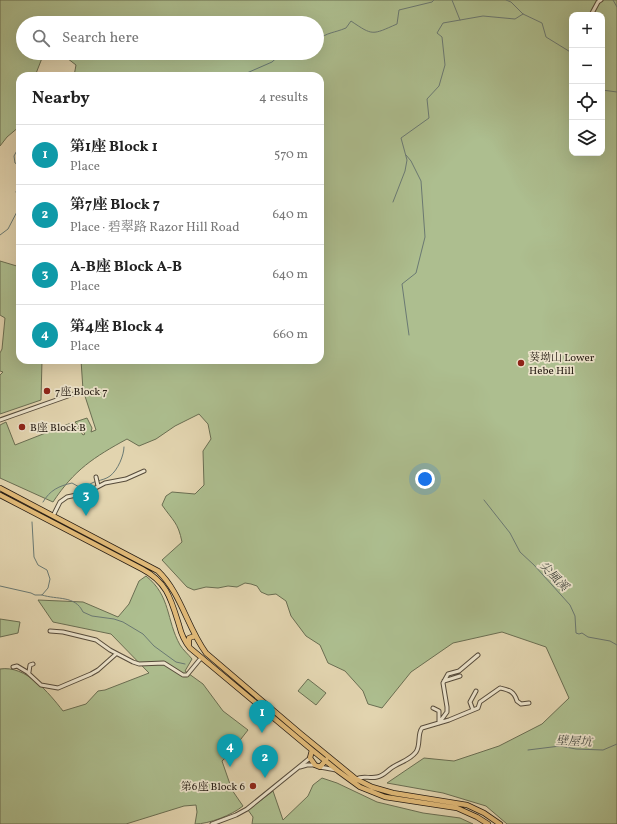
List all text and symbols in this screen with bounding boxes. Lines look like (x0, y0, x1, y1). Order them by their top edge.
map controls (569, 12, 605, 156)
button: + (569, 12, 605, 48)
search box (16, 16, 324, 60)
icon: search (30, 27, 52, 49)
text: Search here (62, 28, 139, 49)
button: − (569, 48, 605, 84)
button: locate (569, 84, 605, 120)
text: Nearby (32, 87, 90, 110)
text: 4 results (259, 89, 308, 107)
button: layers (569, 120, 605, 156)
text: 第1座 Block 1 (70, 137, 158, 158)
text: 1 (42, 146, 48, 164)
text: 570 m (274, 146, 308, 164)
text: Place (70, 158, 100, 176)
text: 第7座 Block 7 (70, 195, 160, 216)
text: 2 (42, 206, 48, 224)
text: 640 m (272, 206, 308, 224)
text: Place · 碧翠路 Razor Hill Road (70, 219, 240, 237)
text: A-B座 Block A-B (70, 257, 182, 278)
text: 3 (42, 266, 48, 284)
text: 640 m (272, 266, 308, 284)
text: Place (70, 278, 100, 296)
text: 第4座 Block 4 (70, 317, 164, 338)
text: 4 (41, 326, 49, 344)
text: 660 m (273, 326, 308, 344)
text: Place (70, 338, 100, 356)
place label: 葵坳山 Lower Hebe Hill (529, 351, 595, 379)
marker: 葵坳山 Lower Hebe Hill (516, 358, 526, 368)
place label: 7座 Block 7 (55, 385, 108, 400)
marker: 7座 Block 7 (42, 386, 52, 396)
place label: B座 Block B (30, 421, 86, 436)
marker: B座 Block B (17, 422, 27, 432)
your location (415, 469, 435, 489)
pin: 3 (73, 483, 99, 516)
water label: 尖風溪 (535, 558, 573, 597)
pin: 1 (249, 700, 275, 733)
water label: 壁屋坑 (556, 733, 594, 751)
pin: 4 (217, 734, 243, 767)
pin: 2 (252, 745, 278, 778)
place label: 第6座 Block 6 (181, 780, 245, 795)
marker: 第6座 Block 6 (248, 781, 258, 791)

